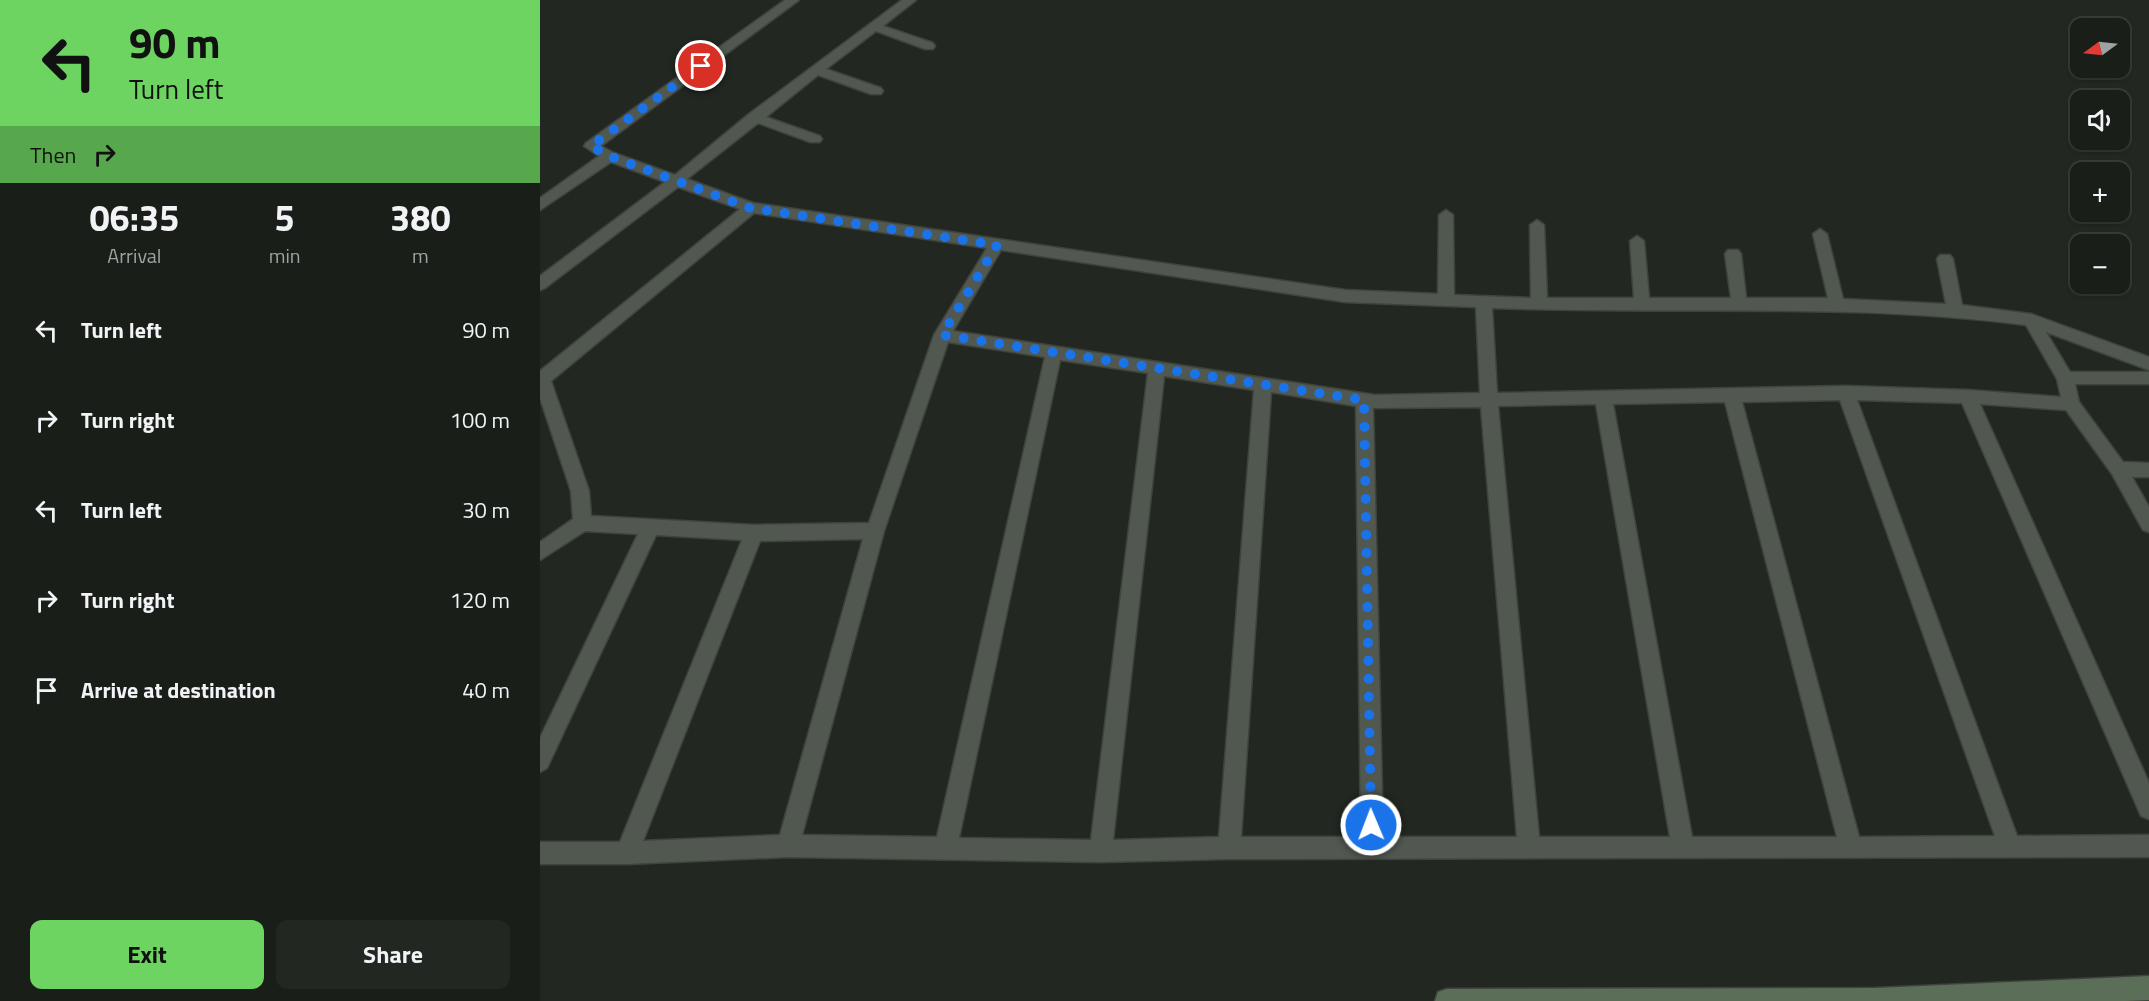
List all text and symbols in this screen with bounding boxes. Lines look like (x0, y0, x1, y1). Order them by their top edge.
text: 90 m (129, 10, 221, 74)
north arrow (2070, 18, 2130, 78)
map controls (2070, 18, 2130, 294)
icon: left (30, 24, 108, 102)
pin (675, 40, 726, 91)
icon: arrive (684, 49, 717, 82)
text: Turn left (129, 68, 223, 109)
button: sound (2070, 90, 2130, 150)
text: Then (30, 138, 76, 172)
icon: right (88, 138, 121, 171)
button: + (2070, 162, 2130, 222)
text: 06:35 (89, 190, 179, 245)
text: 5 (275, 190, 295, 245)
text: 380 (390, 190, 451, 245)
button: − (2070, 234, 2130, 294)
text: Arrival (107, 240, 162, 271)
text: min (269, 240, 301, 271)
text: m (412, 240, 429, 271)
text: Turn left (81, 313, 162, 347)
text: 90 m (462, 313, 510, 347)
icon: left (30, 314, 63, 347)
text: Turn right (81, 403, 175, 437)
text: 100 m (450, 403, 510, 437)
icon: right (30, 404, 63, 437)
text: Turn left (81, 493, 162, 527)
text: 30 m (462, 493, 510, 527)
icon: left (30, 494, 63, 527)
text: Turn right (81, 583, 175, 617)
text: 120 m (450, 583, 510, 617)
icon: right (30, 584, 63, 617)
text: Arrive at destination (81, 673, 276, 707)
text: 40 m (462, 673, 510, 707)
icon: arrive (30, 674, 63, 707)
position arrow (1339, 793, 1403, 857)
button: Exit (30, 920, 264, 989)
button: Share (276, 920, 510, 989)

